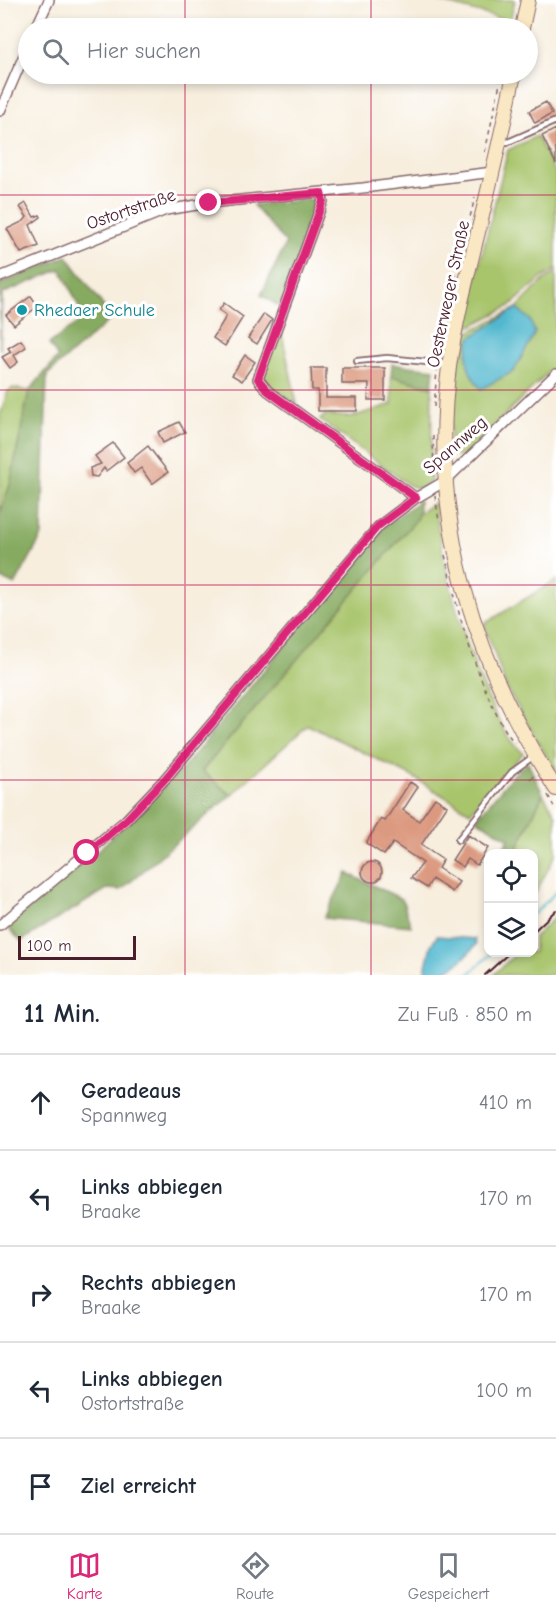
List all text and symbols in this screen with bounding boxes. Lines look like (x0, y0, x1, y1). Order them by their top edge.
search box (18, 18, 538, 84)
icon: search (39, 35, 72, 68)
text: Hier suchen (87, 38, 201, 64)
street label: Ostortstraße (84, 184, 178, 234)
route end (195, 189, 221, 215)
street label: Oesterweger Straße (423, 219, 474, 370)
place label: Rhedaer Schule (34, 300, 155, 321)
marker: Rhedaer Schule (15, 303, 29, 317)
street label: Spannweg (419, 412, 492, 479)
route start (73, 839, 99, 865)
map controls (484, 849, 538, 957)
button: locate (484, 849, 538, 903)
button: layers (484, 903, 538, 957)
scale bar (18, 933, 136, 960)
text: 100 m (27, 937, 71, 955)
text: 11 Min. (24, 999, 100, 1029)
text: Zu Fuß · 850 m (398, 1003, 532, 1026)
text: Geradeaus (81, 1078, 181, 1104)
icon: ahead (24, 1086, 57, 1119)
text: 410 m (479, 1091, 532, 1114)
text: Spannweg (81, 1104, 167, 1127)
text: Links abbiegen (81, 1174, 223, 1200)
icon: left (24, 1182, 57, 1215)
text: 170 m (479, 1187, 532, 1210)
text: Braake (81, 1200, 141, 1223)
text: Rechts abbiegen (81, 1270, 236, 1296)
icon: right (24, 1278, 57, 1311)
text: 170 m (479, 1283, 532, 1306)
text: Braake (81, 1296, 141, 1319)
text: Links abbiegen (81, 1366, 223, 1392)
icon: left (24, 1374, 57, 1407)
text: 100 m (477, 1379, 532, 1402)
text: Ostortstraße (81, 1392, 184, 1415)
icon: arrive (24, 1470, 57, 1503)
text: Ziel erreicht (81, 1473, 196, 1499)
tab: Karte (67, 1549, 102, 1603)
tab: Route (236, 1549, 274, 1603)
tab: Gespeichert (408, 1549, 489, 1603)

